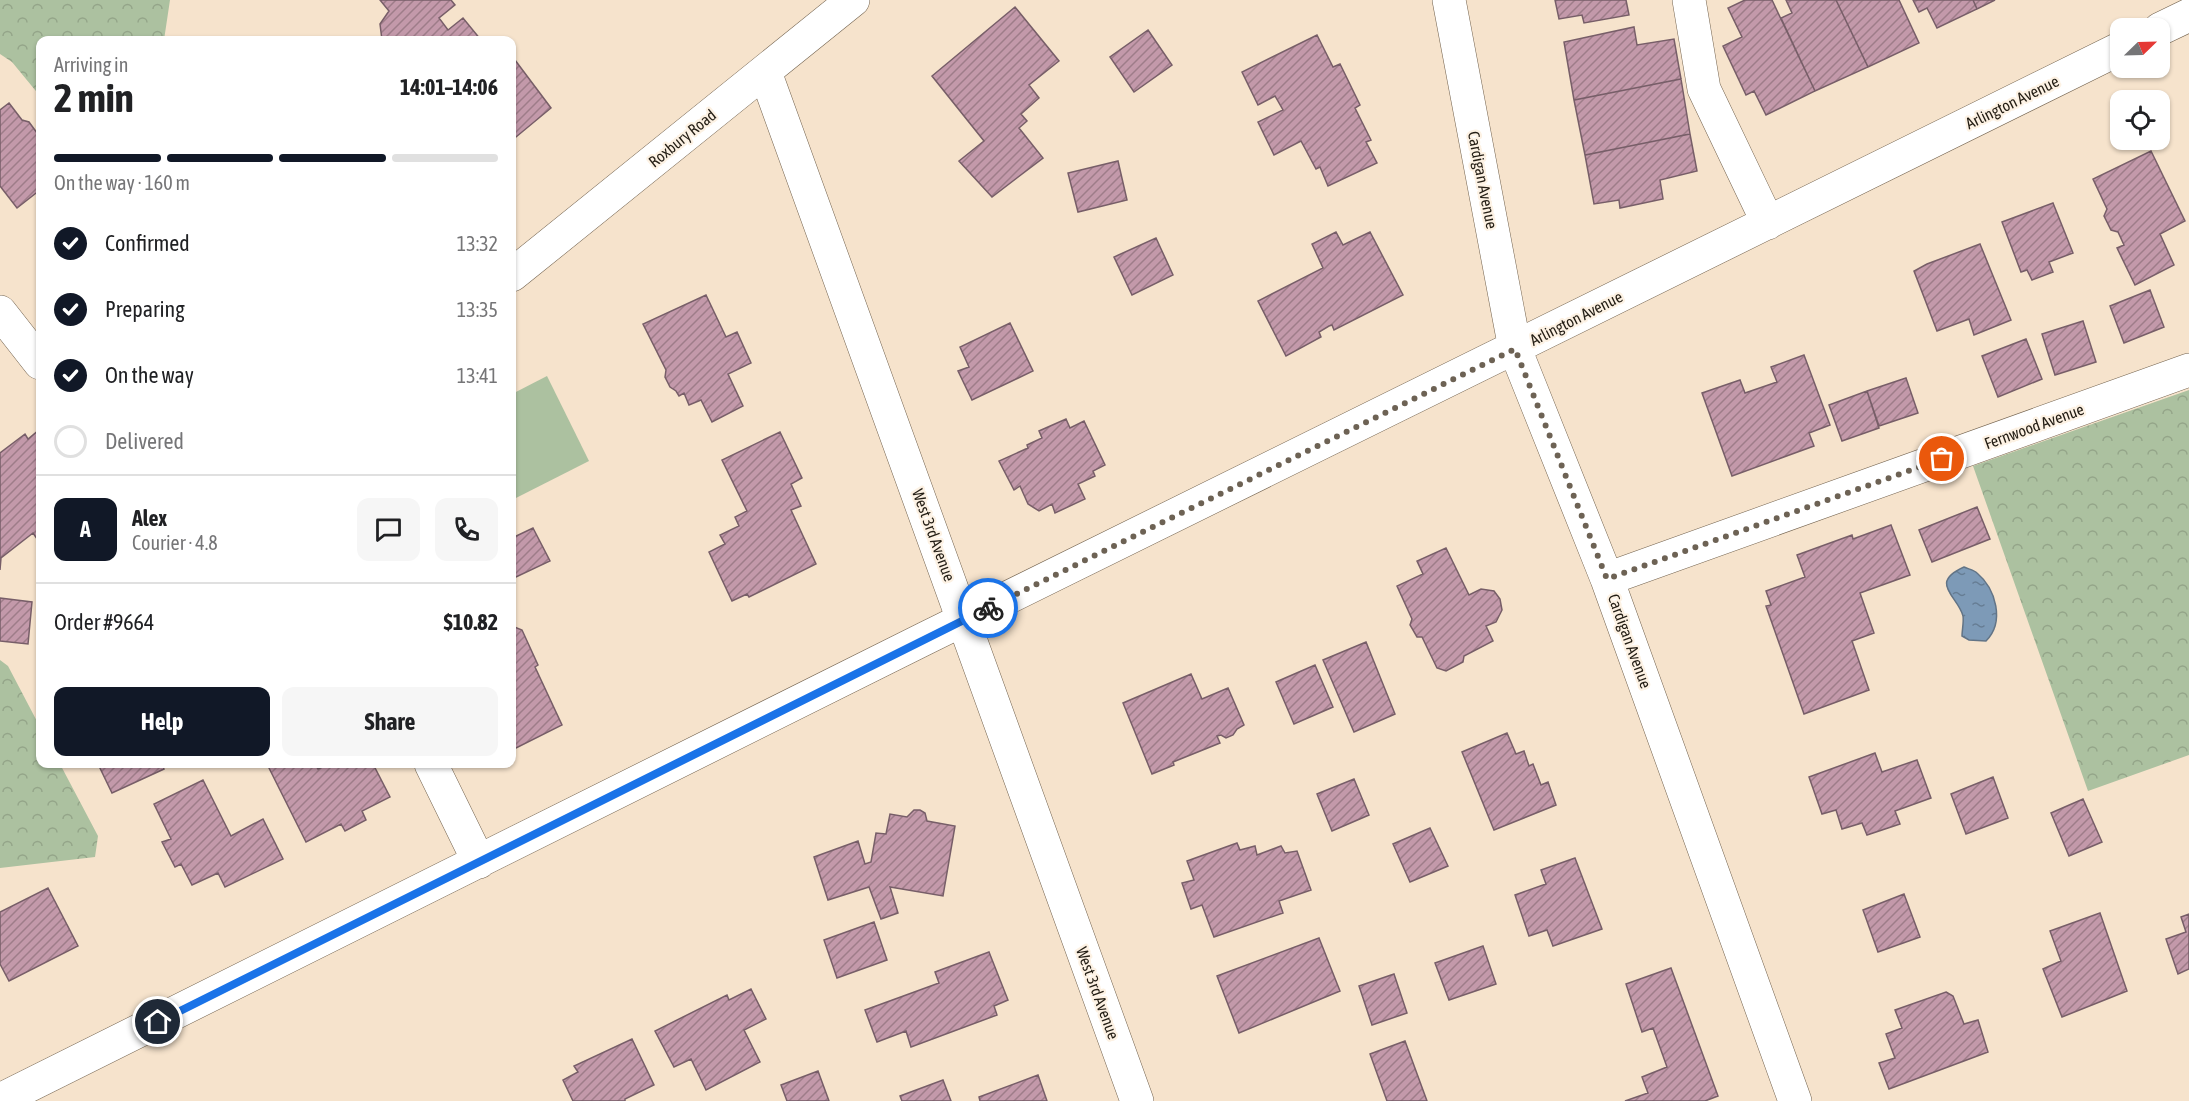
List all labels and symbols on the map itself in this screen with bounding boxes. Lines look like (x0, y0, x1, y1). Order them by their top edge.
north arrow (2110, 18, 2170, 78)
street label: Arlington Avenue (1963, 72, 2062, 133)
street label: Roxbury Road (645, 105, 720, 171)
street label: Cardigan Avenue (1464, 130, 1501, 230)
street label: Arlington Avenue (1527, 287, 1626, 350)
street label: Fernwood Avenue (1982, 400, 2086, 452)
pin (1916, 433, 1967, 484)
street label: West 3rd Avenue (909, 486, 959, 584)
courier (958, 578, 1018, 638)
street label: Cardigan Avenue (1604, 591, 1655, 691)
street label: West 3rd Avenue (1073, 944, 1123, 1042)
pin (132, 996, 183, 1047)

